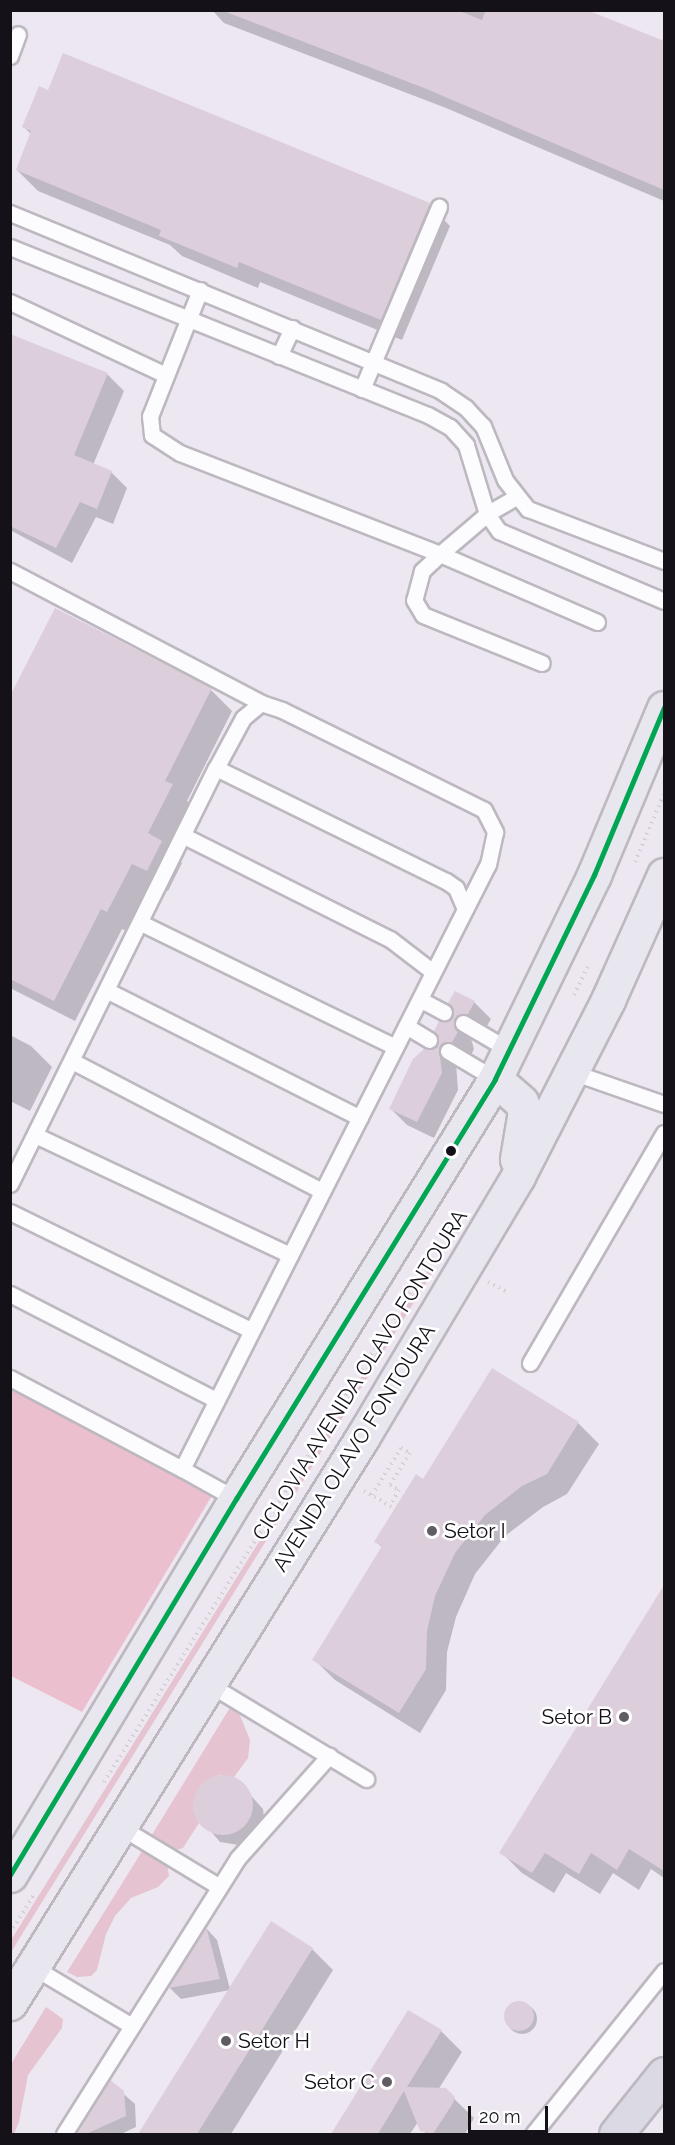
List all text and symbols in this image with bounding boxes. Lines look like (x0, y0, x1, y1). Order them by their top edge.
unlabelled marker (445, 1145, 457, 1157)
street label: CICLOVIA AVENIDA OLAVO FONTOURA (247, 1204, 473, 1546)
street label: AVENIDA OLAVO FONTOURA (267, 1320, 441, 1576)
place label: Setor I (444, 1518, 506, 1544)
marker: Setor I (425, 1524, 439, 1538)
place label: Setor B (541, 1704, 612, 1730)
marker: Setor B (617, 1710, 631, 1724)
place label: Setor H (238, 2028, 311, 2054)
marker: Setor H (219, 2034, 233, 2048)
place label: Setor C (304, 2069, 375, 2095)
marker: Setor C (380, 2075, 394, 2089)
scale bar (471, 2094, 550, 2132)
text: 20 m (479, 2106, 521, 2127)

